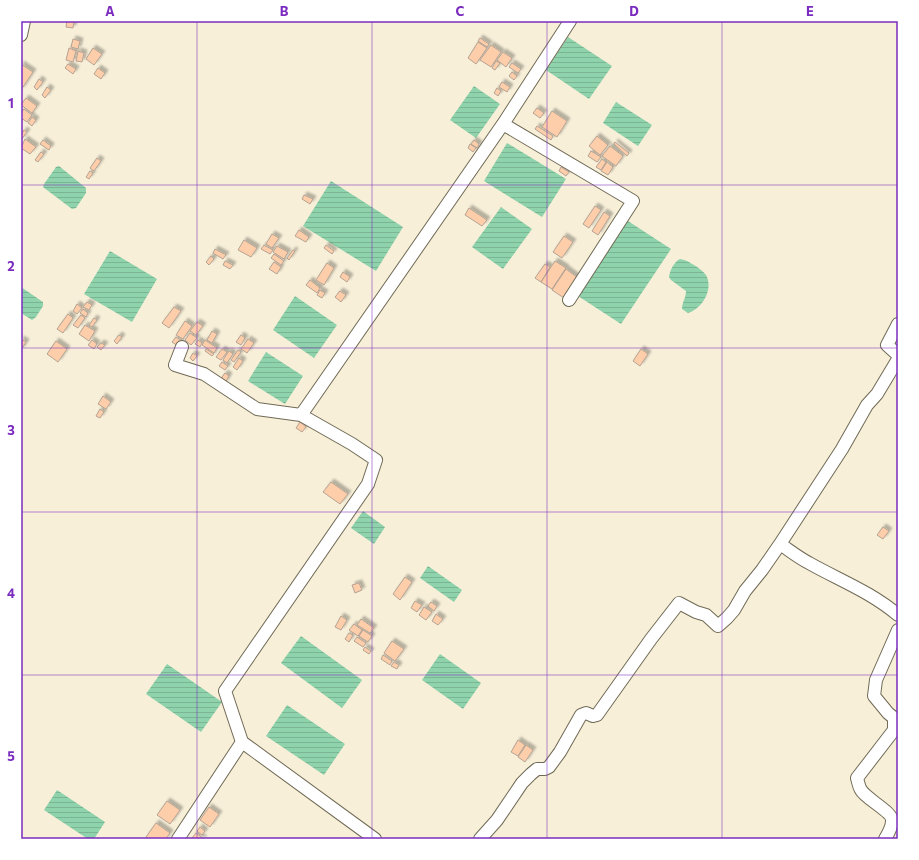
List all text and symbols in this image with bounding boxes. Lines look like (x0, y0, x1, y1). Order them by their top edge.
text: A (105, 3, 115, 19)
text: B (280, 3, 289, 19)
text: C (456, 3, 465, 19)
text: D (629, 3, 639, 19)
text: E (806, 3, 814, 19)
text: 1 (8, 95, 14, 111)
text: 2 (7, 258, 15, 274)
text: 3 (7, 422, 15, 438)
text: 4 (7, 585, 15, 601)
text: 5 (7, 748, 15, 764)

